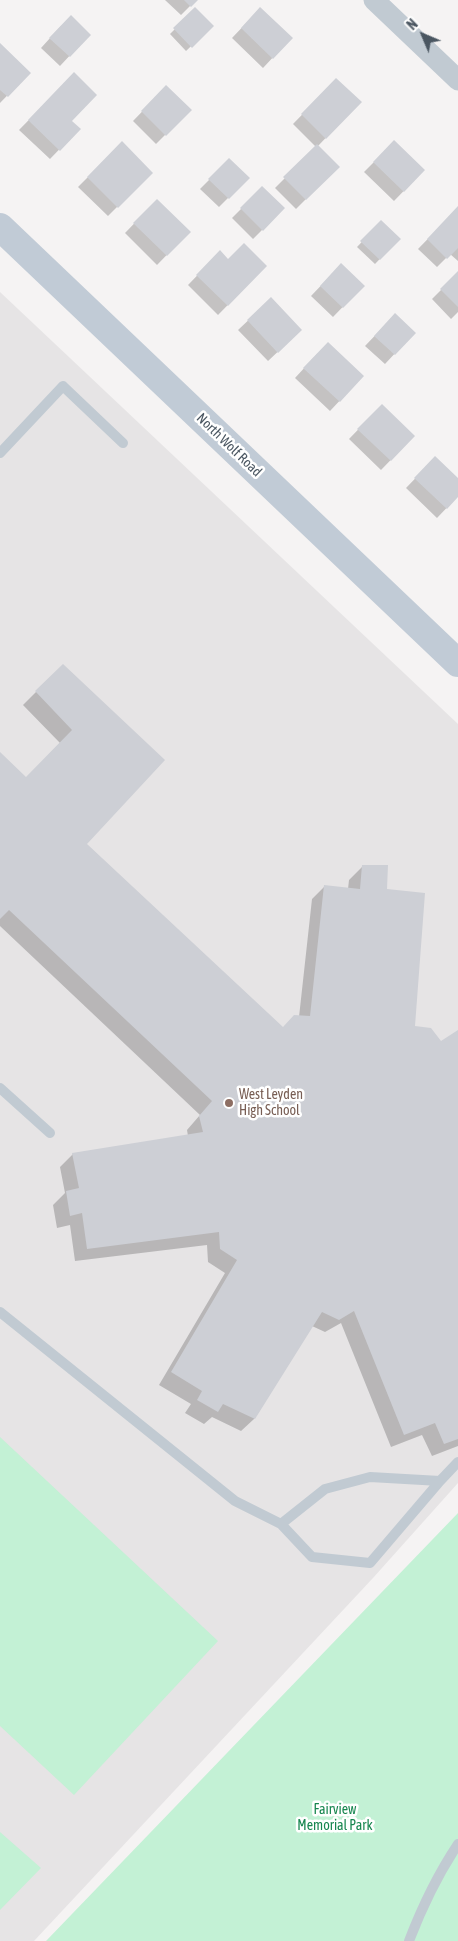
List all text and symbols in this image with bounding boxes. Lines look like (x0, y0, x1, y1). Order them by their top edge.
north arrow (398, 10, 448, 60)
text: N (404, 16, 421, 33)
street label: North Wolf Road (193, 410, 265, 480)
place label: West Leyden High School (239, 1087, 303, 1120)
marker: West Leyden High School (223, 1097, 235, 1109)
park label: Fairview Memorial Park (297, 1802, 373, 1834)

